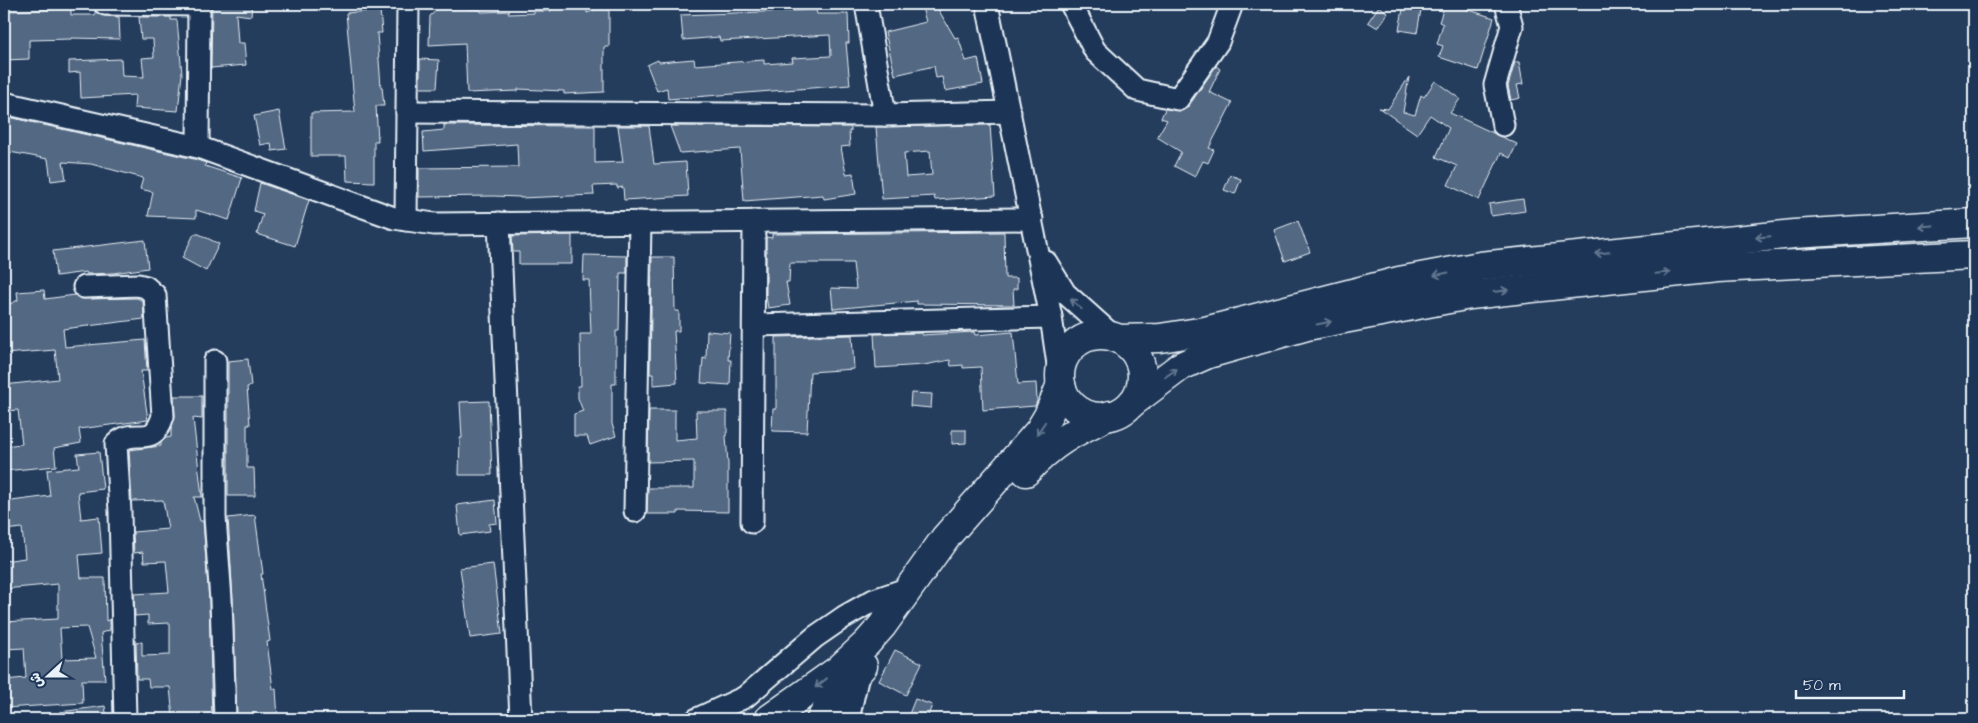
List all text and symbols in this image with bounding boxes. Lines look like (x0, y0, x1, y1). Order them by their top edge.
one-way arrow (1918, 222, 1934, 231)
one-way arrow (1756, 232, 1772, 242)
one-way arrow (1594, 248, 1610, 258)
one-way arrow (1655, 268, 1671, 278)
one-way arrow (1433, 269, 1449, 279)
one-way arrow (1493, 286, 1509, 296)
one-way arrow (1070, 298, 1083, 310)
one-way arrow (1316, 318, 1332, 327)
one-way arrow (1163, 368, 1177, 378)
one-way arrow (1036, 421, 1046, 435)
north arrow (22, 650, 72, 700)
scale bar (1796, 668, 1903, 700)
text: ش (25, 670, 49, 691)
text: 50 m (1803, 675, 1841, 696)
one-way arrow (815, 677, 828, 688)

